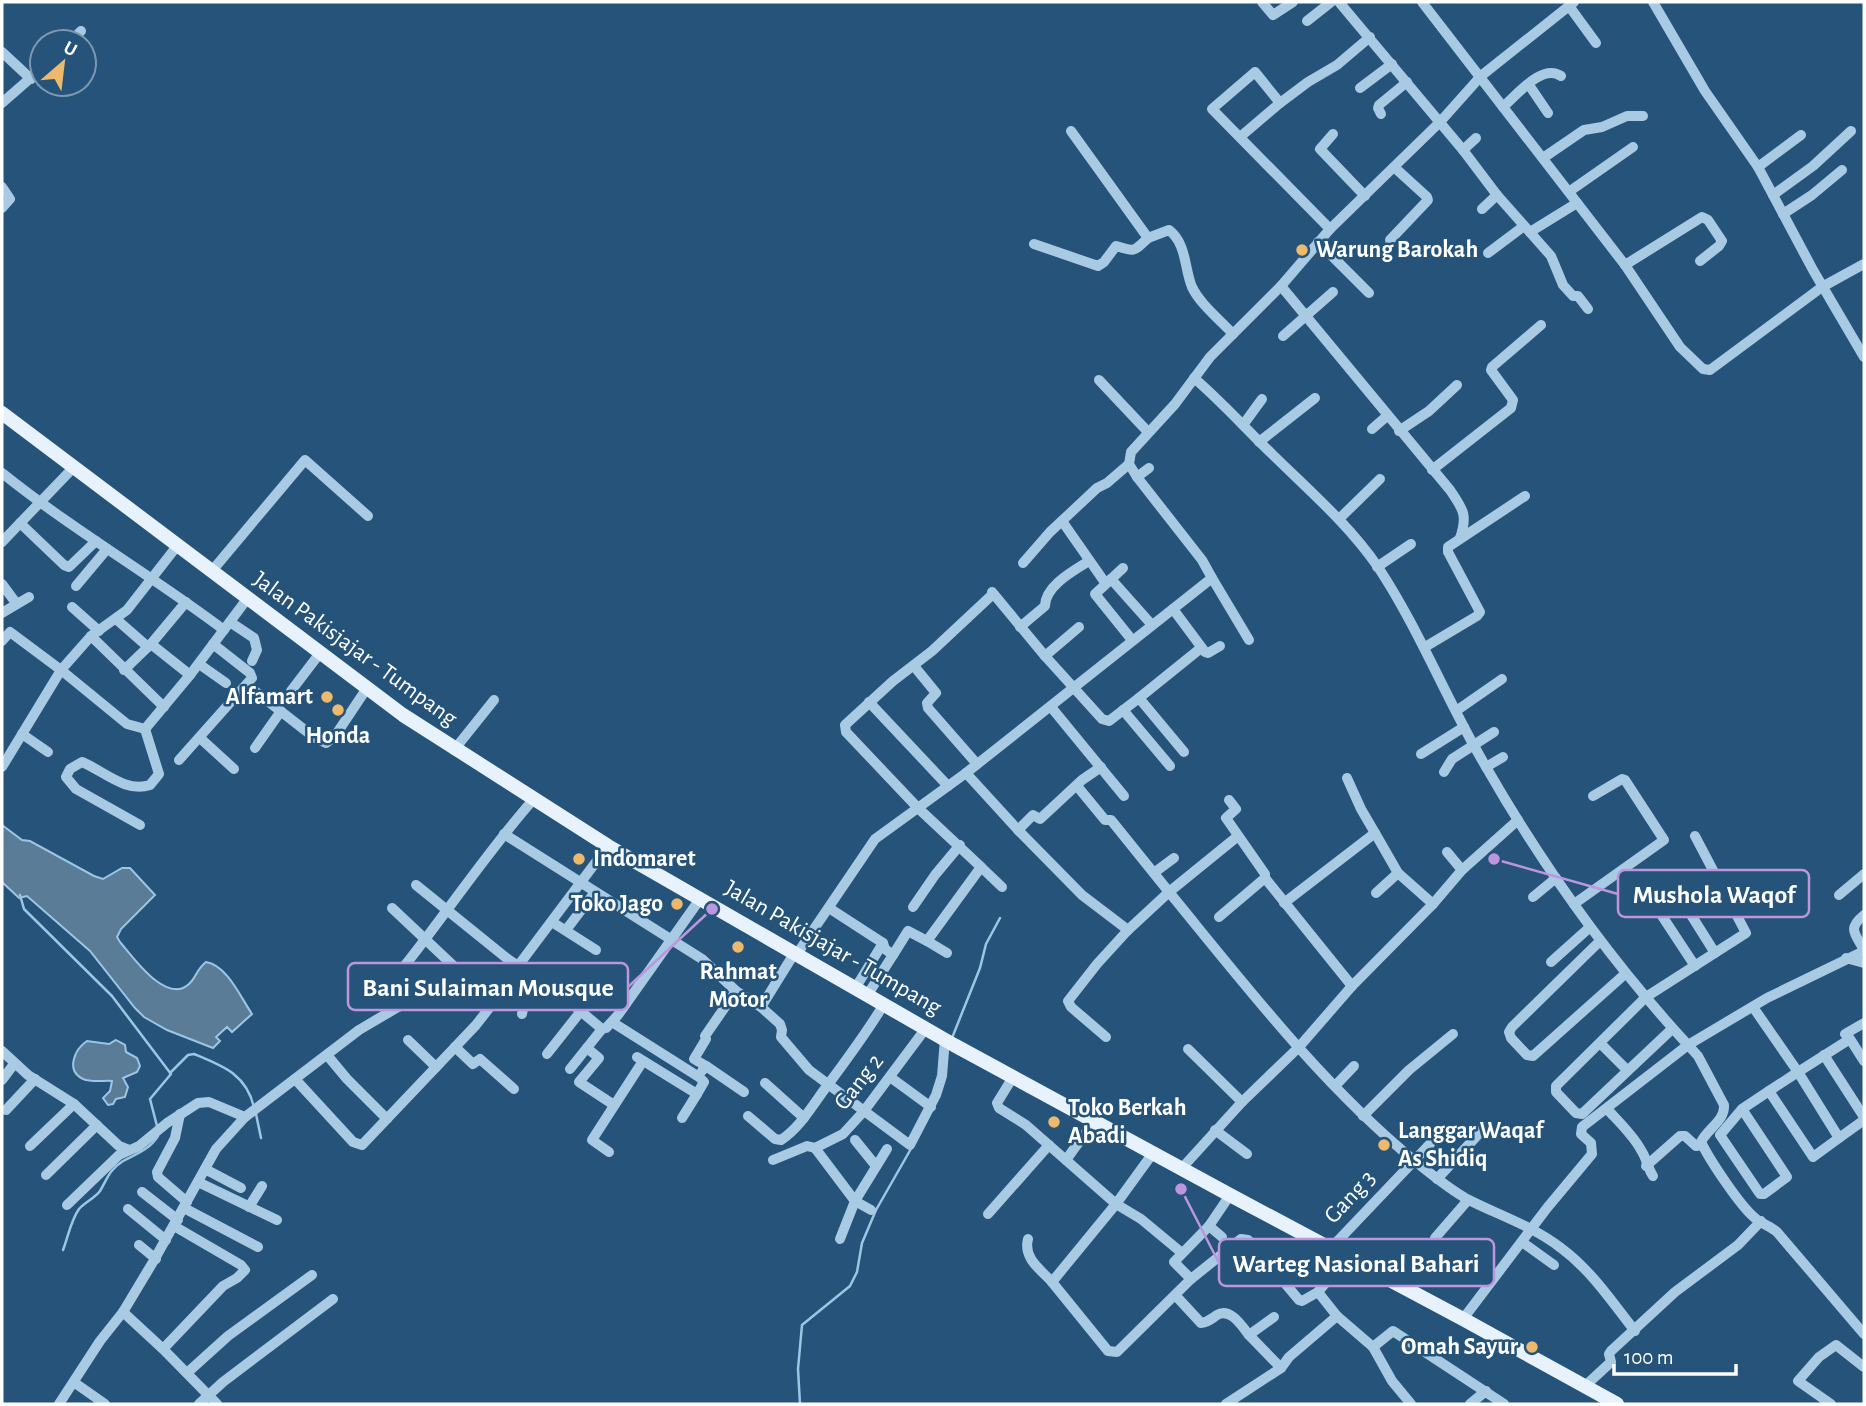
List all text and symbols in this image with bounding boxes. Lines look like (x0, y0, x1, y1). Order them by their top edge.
north arrow (28, 28, 98, 98)
text: U (60, 38, 80, 61)
place label: Warung Barokah (1316, 238, 1478, 262)
marker: Warung Barokah (1294, 242, 1310, 258)
street label: Jalan Pakisjajar - Tumpang (249, 567, 462, 731)
place label: Alfamart (226, 685, 313, 709)
marker: Alfamart (319, 689, 335, 705)
marker: Honda (330, 702, 346, 718)
place label: Honda (306, 724, 370, 748)
place label: Indomaret (593, 847, 696, 871)
marker: Indomaret (571, 851, 587, 867)
callout: Mushola Waqof (1618, 870, 1809, 917)
street label: Jalan Pakisjajar - Tumpang (721, 876, 946, 1020)
text: Mushola Waqof (1633, 882, 1798, 908)
place label: Toko Jago (571, 892, 663, 916)
marker: Toko Jago (669, 896, 685, 912)
marker: Rahmat Motor (730, 939, 746, 955)
place label: Rahmat Motor (699, 960, 777, 1012)
callout: Bani Sulaiman Mousque (348, 963, 628, 1010)
text: Bani Sulaiman Mousque (362, 975, 614, 1001)
street label: Gang 2 (830, 1049, 888, 1115)
place label: Toko Berkah Abadi (1068, 1096, 1186, 1148)
marker: Toko Berkah Abadi (1046, 1114, 1062, 1130)
place label: Langgar Waqaf As Shidiq (1398, 1119, 1545, 1171)
marker: Langgar Waqaf As Shidiq (1376, 1137, 1392, 1153)
street label: Gang 3 (1320, 1166, 1380, 1228)
callout: Warteg Nasional Bahari (1219, 1239, 1494, 1286)
text: Warteg Nasional Bahari (1232, 1251, 1480, 1277)
scale bar (1614, 1332, 1736, 1376)
place label: Omah Sayur (1401, 1335, 1519, 1359)
marker: Omah Sayur (1524, 1339, 1540, 1355)
text: 100 m (1624, 1347, 1674, 1368)

